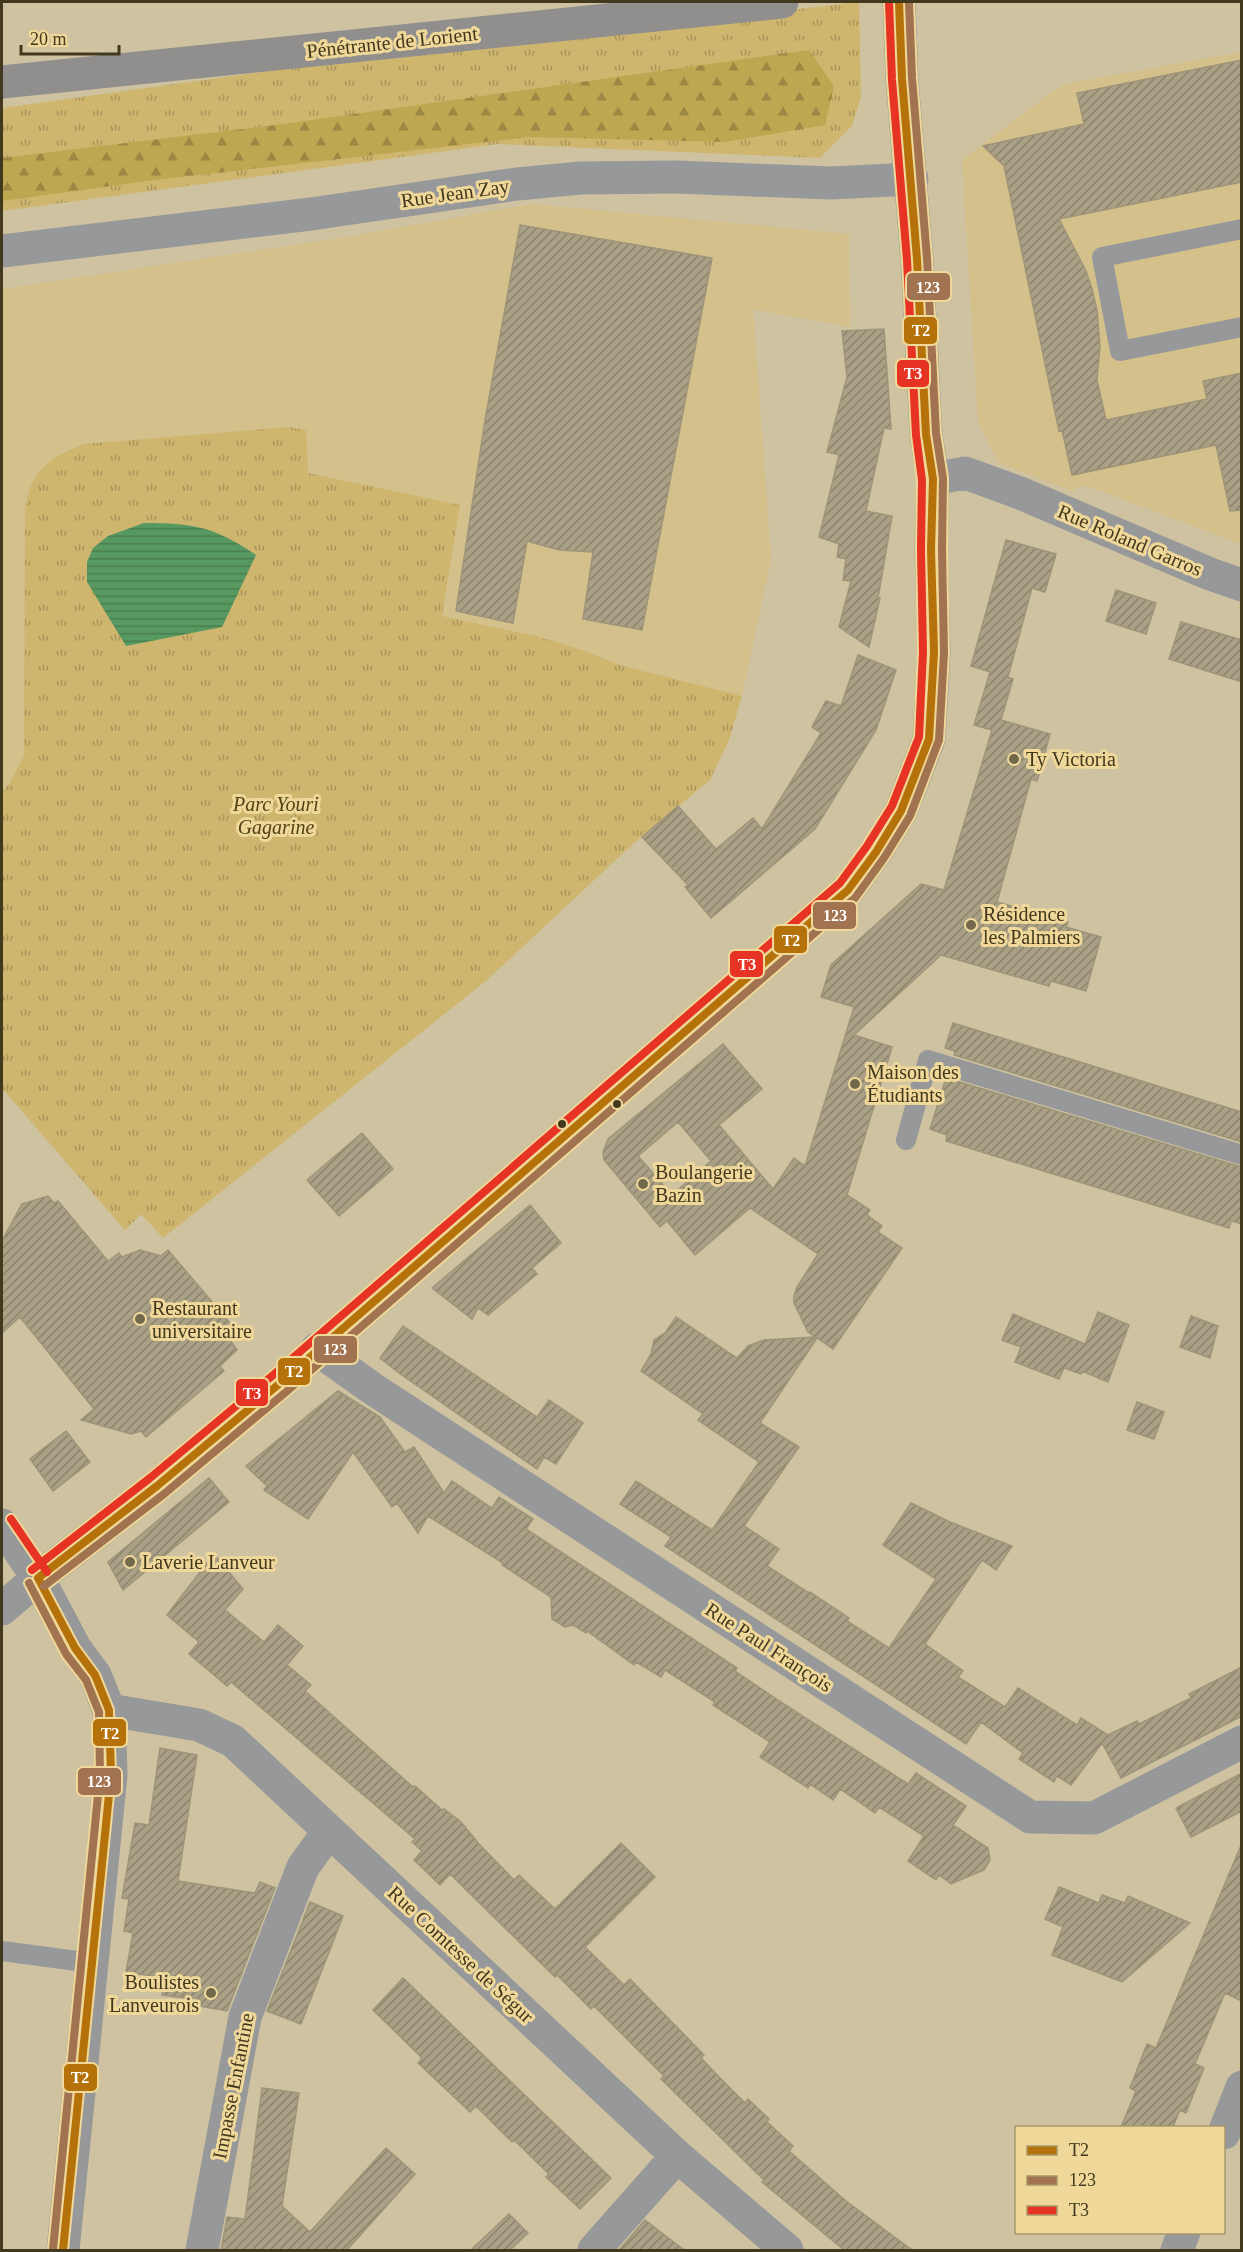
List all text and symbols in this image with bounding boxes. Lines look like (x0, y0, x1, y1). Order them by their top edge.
scale bar (21, 18, 118, 56)
street label: Pénétrante de Lorient (305, 22, 479, 62)
text: 20 m (30, 29, 67, 49)
street label: Rue Jean Zay (400, 175, 511, 212)
line badge: 123 (906, 272, 951, 301)
text: 123 (916, 279, 940, 296)
line badge: T2 (903, 316, 938, 345)
text: T2 (912, 322, 930, 339)
line badge: T3 (896, 359, 930, 388)
text: T3 (904, 365, 922, 382)
street label: Rue Roland Garros (1055, 500, 1206, 580)
place label: Ty Victoria (1026, 748, 1116, 771)
marker: Ty Victoria (1007, 752, 1021, 766)
park label: Parc Youri Gagarine (232, 793, 319, 839)
line badge: 123 (812, 901, 857, 930)
place label: Résidence les Palmiers (983, 903, 1080, 948)
text: 123 (823, 907, 847, 924)
marker: Résidence les Palmiers (964, 918, 978, 932)
line badge: T2 (773, 925, 808, 954)
text: T2 (782, 932, 800, 949)
line badge: T3 (729, 950, 764, 978)
text: T3 (738, 956, 756, 973)
place label: Maison des Étudiants (867, 1061, 959, 1106)
marker: Maison des Étudiants (848, 1077, 862, 1091)
unlabelled marker (611, 1098, 623, 1110)
unlabelled marker (556, 1118, 568, 1130)
place label: Boulangerie Bazin (655, 1161, 753, 1206)
marker: Boulangerie Bazin (636, 1177, 650, 1191)
place label: Restaurant universitaire (152, 1297, 252, 1342)
marker: Restaurant universitaire (133, 1312, 147, 1326)
line badge: 123 (313, 1335, 358, 1364)
text: 123 (323, 1341, 347, 1358)
line badge: T2 (277, 1357, 311, 1386)
text: T2 (285, 1363, 303, 1380)
line badge: T3 (235, 1378, 269, 1407)
text: T3 (243, 1385, 261, 1402)
place label: Laverie Lanveur (142, 1551, 275, 1573)
marker: Laverie Lanveur (123, 1555, 137, 1569)
street label: Rue Paul François (701, 1598, 837, 1697)
line badge: T2 (92, 1718, 127, 1747)
text: T2 (101, 1725, 119, 1742)
line badge: 123 (77, 1767, 122, 1796)
text: 123 (87, 1773, 111, 1790)
street label: Rue Comtesse de Ségur (383, 1881, 538, 2028)
place label: Boulistes Lanveurois (109, 1971, 199, 2016)
marker: Boulistes Lanveurois (204, 1986, 218, 2000)
street label: Impasse Enfantine (208, 2011, 259, 2161)
line badge: T2 (63, 2063, 98, 2092)
text: T2 (71, 2069, 89, 2086)
legend (1015, 2126, 1225, 2234)
text: T2 (1069, 2140, 1089, 2160)
text: 123 (1069, 2170, 1096, 2190)
text: T3 (1069, 2200, 1089, 2220)

